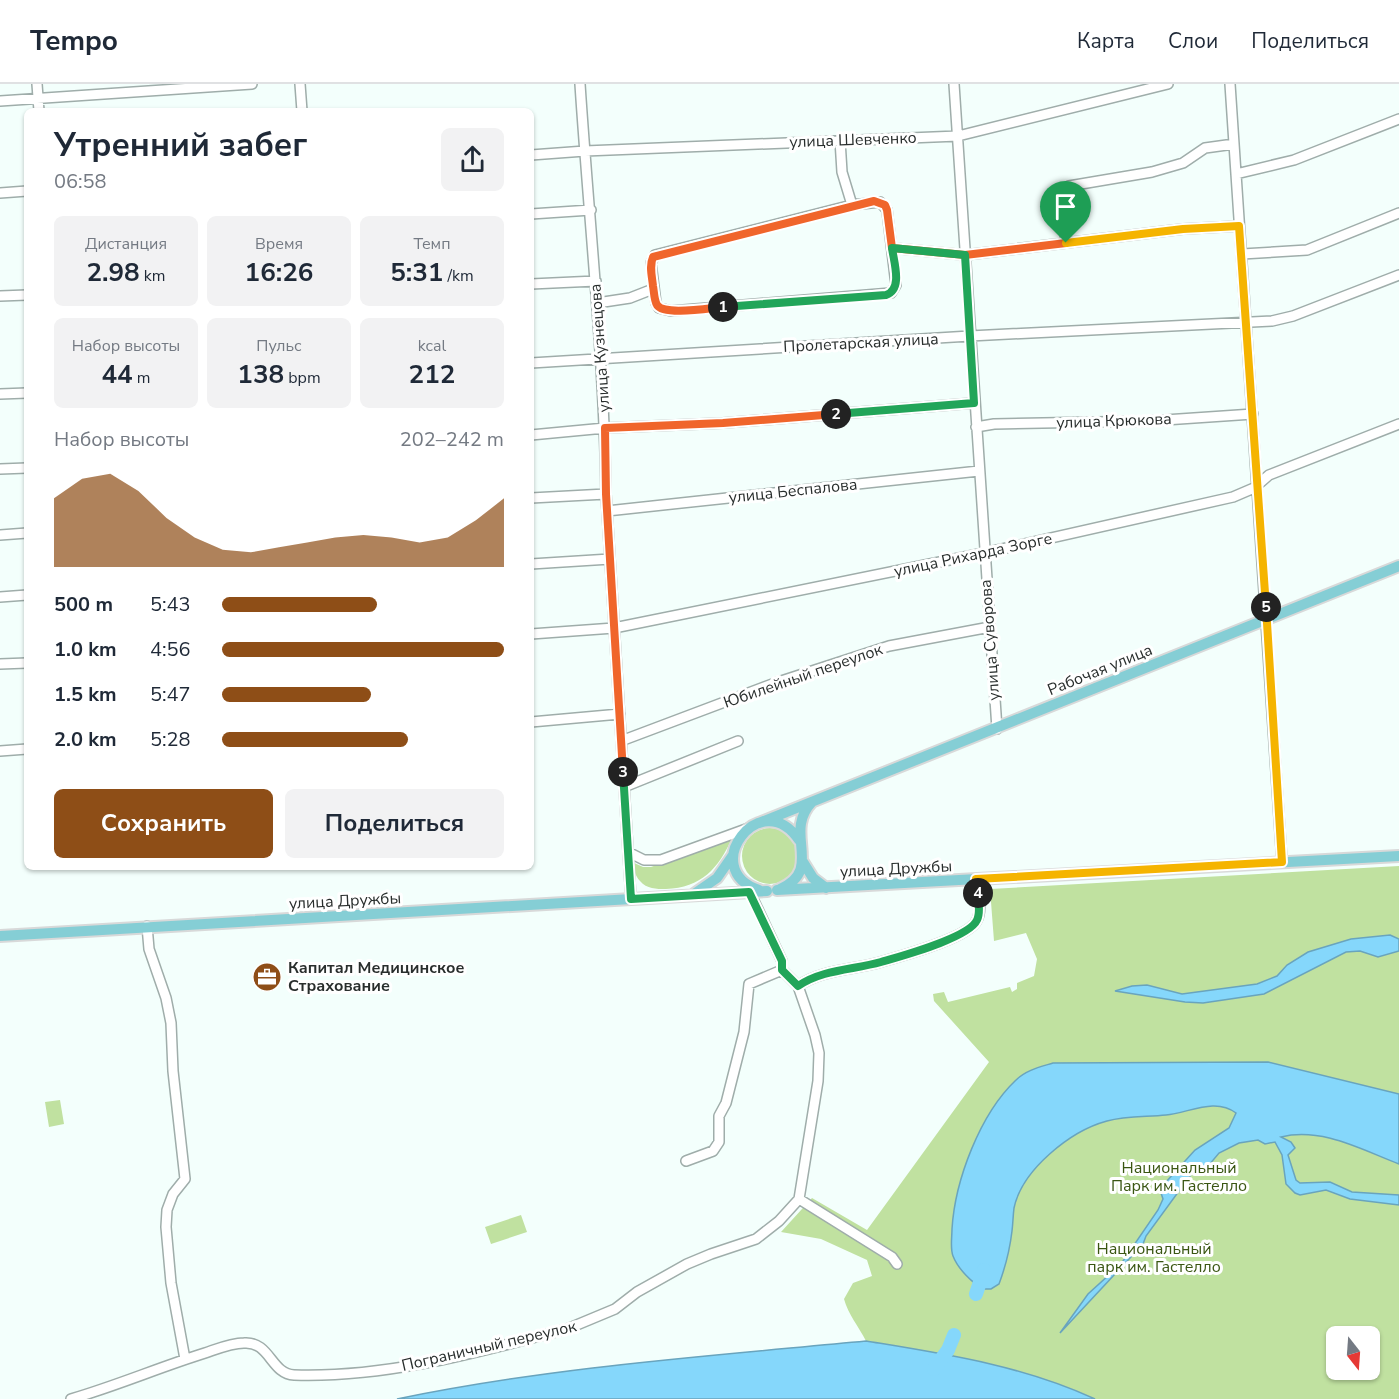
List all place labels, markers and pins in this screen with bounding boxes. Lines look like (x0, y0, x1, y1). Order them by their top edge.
pin (1040, 181, 1091, 243)
pin: 1 (708, 292, 738, 322)
pin: 2 (821, 399, 851, 429)
pin: 5 (1251, 592, 1281, 622)
pin: 3 (608, 757, 638, 787)
pin: 4 (963, 878, 993, 908)
place label: Капитал Медицинское Страхование (288, 957, 464, 997)
office icon: Капитал Медицинское Страхование (251, 961, 283, 993)

